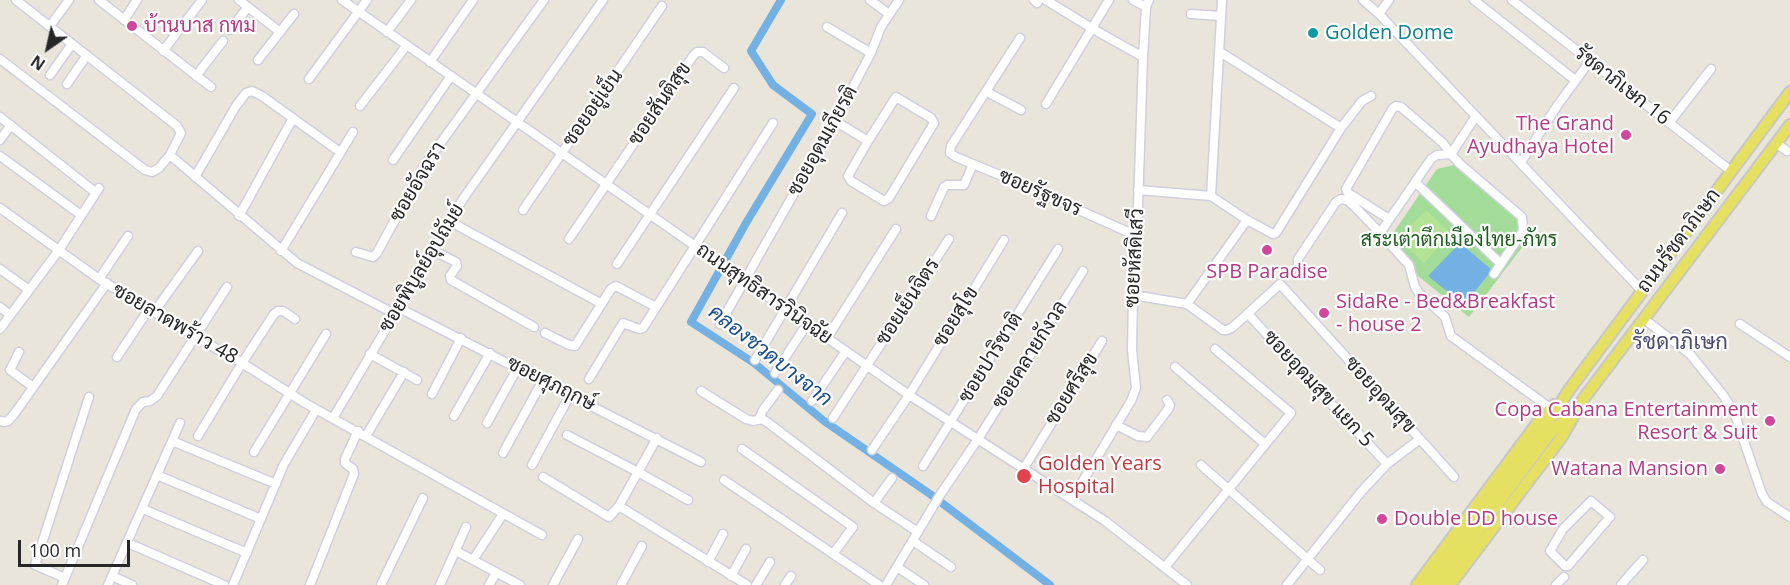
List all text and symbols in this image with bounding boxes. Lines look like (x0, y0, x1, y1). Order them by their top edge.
place label: บ้านบาส กทม (144, 14, 256, 38)
north arrow (18, 18, 78, 78)
marker: บ้านบาส กทม (125, 19, 139, 33)
place label: Golden Dome (1325, 21, 1454, 45)
marker: Golden Dome (1306, 26, 1320, 40)
street label: รัชดาภิเษก 16 (1569, 41, 1675, 131)
text: N (26, 50, 49, 76)
street label: ซอยสันติสุข (623, 58, 697, 150)
street label: ซอยอยู่เย็น (558, 65, 628, 151)
street label: ซอยอุดมเกียรติ (783, 82, 863, 200)
place label: The Grand Ayudhaya Hotel (1467, 112, 1614, 159)
marker: The Grand Ayudhaya Hotel (1619, 128, 1633, 142)
street label: ซอยอัจฉรา (385, 138, 451, 226)
street label: ซอยรัฐขจร (995, 164, 1085, 222)
street label: ถนนรัชดาภิเษก (1632, 184, 1726, 298)
street label: ซอยพิบูลย์อุปถัมย์ (374, 199, 470, 337)
street label: ซอยหัสดิเสวี (1120, 208, 1150, 308)
park label: สระเต่าตึกเมืองไทย-ภัทร (1361, 228, 1557, 252)
street label: ถนนสุทธิสารวินิจฉัย (691, 238, 837, 350)
marker: SPB Paradise (1260, 243, 1274, 257)
street label: ซอยเย็นจิตร (871, 254, 945, 350)
place label: SPB Paradise (1206, 260, 1328, 284)
street label: ซอยลาดพร้าว 48 (108, 278, 242, 370)
street label: ซอยสุโข (928, 282, 984, 352)
place label: SidaRe - Bed&Breakfast - house 2 (1336, 290, 1555, 337)
street label: ซอยคลายกังวล (987, 297, 1073, 413)
water label: คลองชวดบางจาก (703, 300, 837, 412)
marker: SidaRe - Bed&Breakfast - house 2 (1317, 306, 1331, 320)
street label: ซอยปาริชาติ (954, 308, 1028, 408)
street label: ซอยอุดมสุข แยก 5 (1258, 326, 1378, 452)
district label: รัชดาภิเษก (1632, 330, 1728, 356)
street label: ซอยศรีสุข (1040, 348, 1104, 430)
street label: ซอยศุภฤกษ์ (503, 351, 599, 417)
street label: ซอยอุดมสุข (1339, 352, 1421, 438)
place label: Copa Cabana Entertainment Resort & Suit (1495, 398, 1758, 445)
marker: Copa Cabana Entertainment Resort & Suit (1763, 414, 1777, 428)
place label: Golden Years Hospital (1038, 452, 1162, 499)
place label: Watana Mansion (1551, 457, 1708, 481)
marker: Watana Mansion (1713, 462, 1727, 476)
marker: Golden Years Hospital (1015, 467, 1033, 485)
place label: Double DD house (1394, 507, 1558, 531)
marker: Double DD house (1375, 512, 1389, 526)
scale bar (21, 528, 134, 566)
text: 100 m (29, 538, 81, 562)

